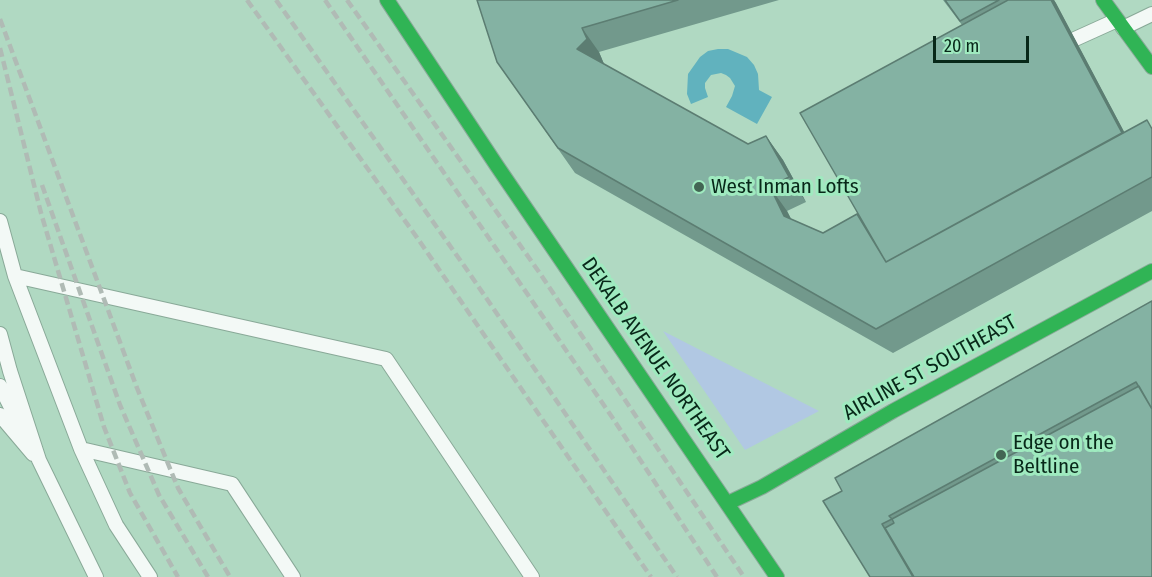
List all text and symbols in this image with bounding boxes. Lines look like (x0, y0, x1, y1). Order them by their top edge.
scale bar (936, 24, 1032, 62)
text: 20 m (944, 35, 979, 57)
place label: West Inman Lofts (711, 174, 859, 200)
marker: West Inman Lofts (692, 180, 706, 194)
street label: DEKALB AVENUE NORTHEAST (576, 253, 734, 465)
street label: AIRLINE ST SOUTHEAST (839, 310, 1021, 426)
place label: Edge on the Beltline (1013, 430, 1114, 480)
marker: Edge on the Beltline (994, 448, 1008, 462)

